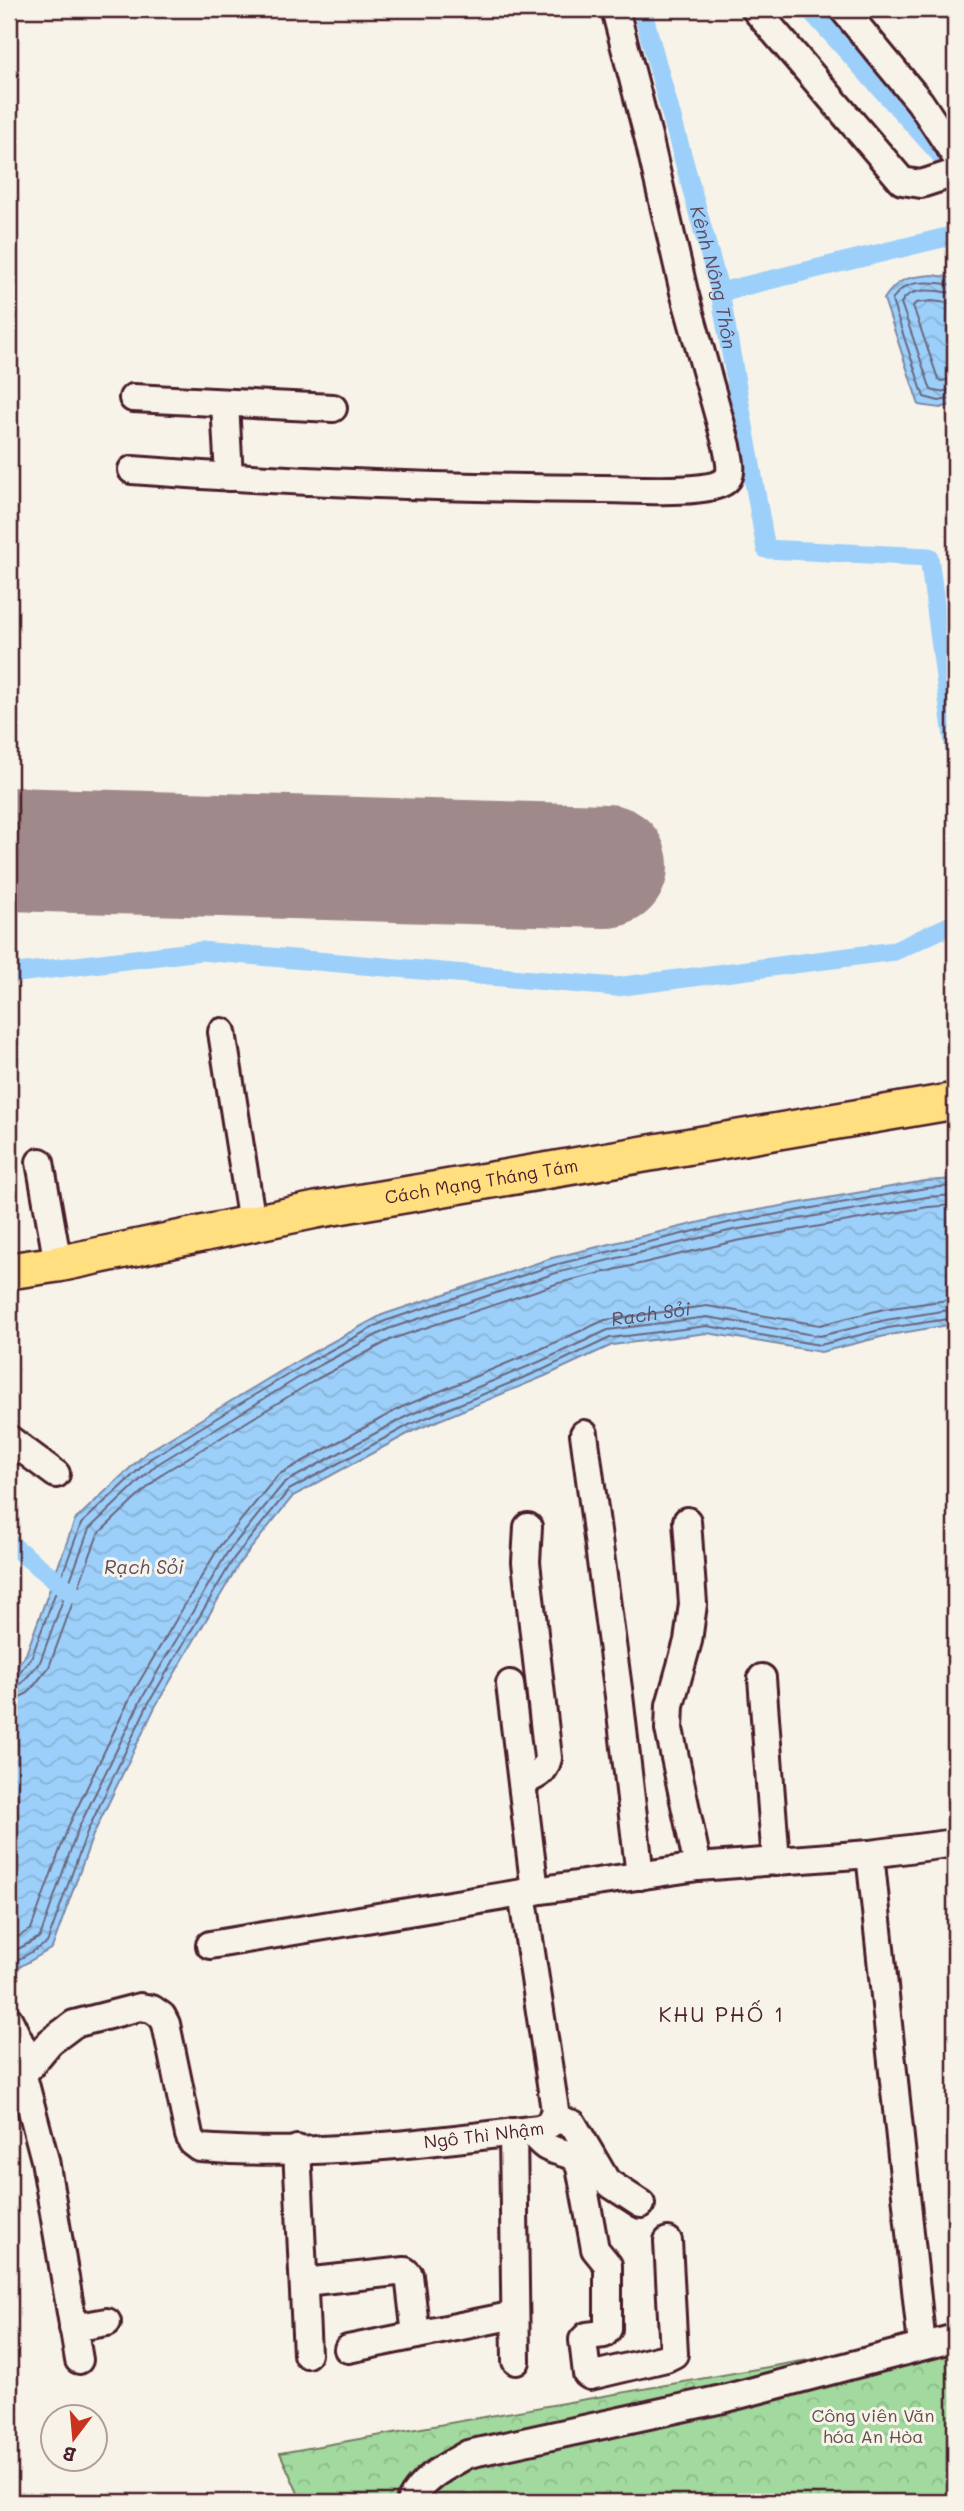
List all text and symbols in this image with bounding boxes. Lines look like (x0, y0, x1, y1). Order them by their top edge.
water label: Kênh Nông Thôn (685, 203, 743, 351)
street label: Cách Mạng Tháng Tám (383, 1153, 580, 1209)
water label: Rạch Sỏi (609, 1295, 692, 1331)
water label: Rạch Sỏi (104, 1554, 184, 1579)
district label: KHU PHỐ 1 (659, 2000, 786, 2027)
street label: Ngô Thì Nhậm (423, 2115, 545, 2153)
north arrow (38, 2402, 108, 2472)
park label: Công viên Văn hóa An Hòa (812, 2403, 934, 2448)
text: B (60, 2441, 79, 2469)

